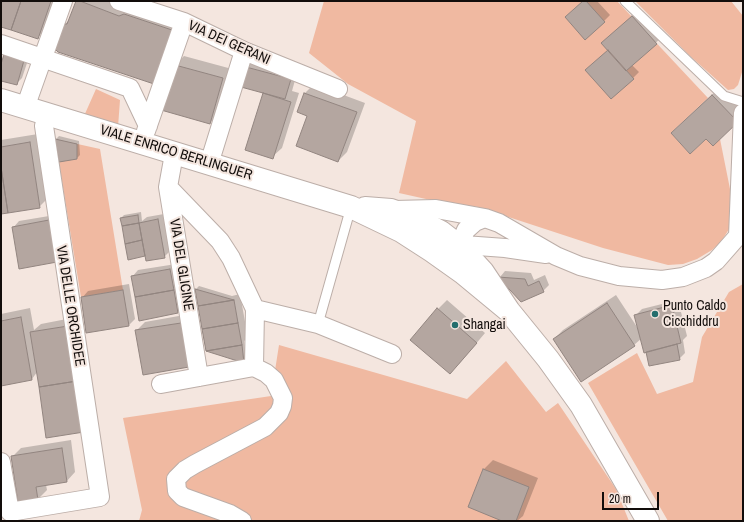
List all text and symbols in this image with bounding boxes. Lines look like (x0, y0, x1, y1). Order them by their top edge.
street label: VIA DEI GERANI (185, 17, 273, 69)
street label: VIALE ENRICO BERLINGUER (98, 122, 254, 184)
street label: VIA DEL GLICINE (165, 218, 197, 312)
street label: VIA DELLE ORCHIDEE (52, 245, 88, 367)
place label: Punto Caldo Cicchiddru (663, 298, 726, 330)
marker: Punto Caldo Cicchiddru (650, 309, 660, 319)
place label: Shangai (463, 317, 506, 333)
marker: Shangai (450, 320, 460, 330)
scale bar (604, 484, 661, 510)
text: 20 m (609, 491, 631, 507)

